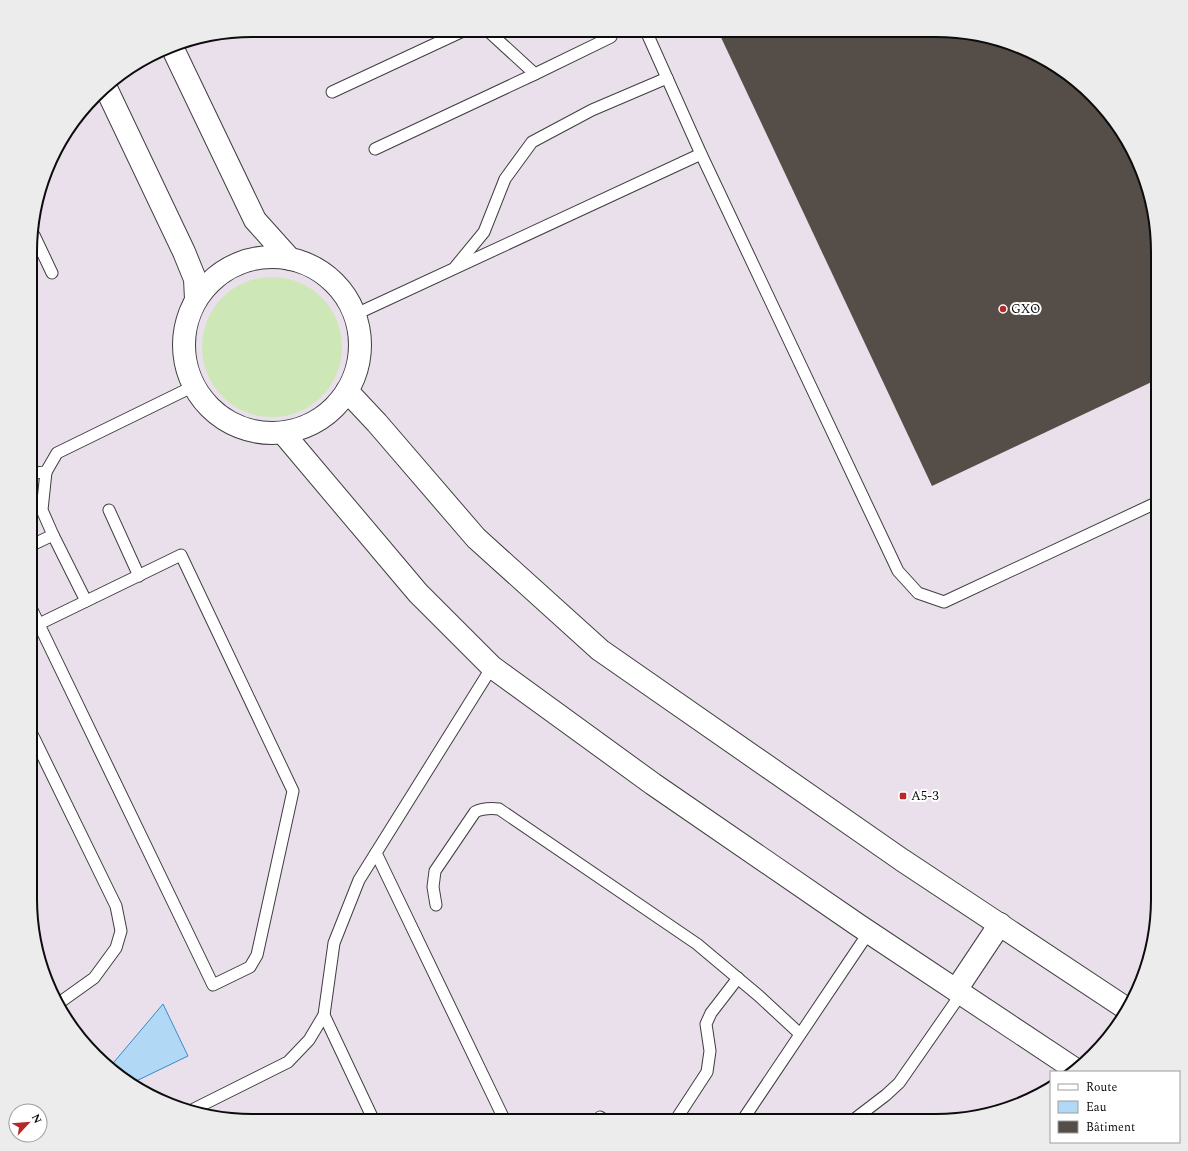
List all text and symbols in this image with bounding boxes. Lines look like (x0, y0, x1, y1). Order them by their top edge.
place label: GXO (1011, 299, 1041, 319)
marker: GXO (998, 304, 1008, 314)
place label: A5-3 (911, 786, 939, 806)
marker: A5-3 (898, 791, 908, 801)
legend (1050, 1071, 1180, 1143)
text: Route (1086, 1078, 1117, 1097)
text: Eau (1086, 1098, 1107, 1117)
north arrow (8, 1103, 48, 1143)
text: N (27, 1111, 46, 1127)
text: Bâtiment (1086, 1118, 1135, 1137)

